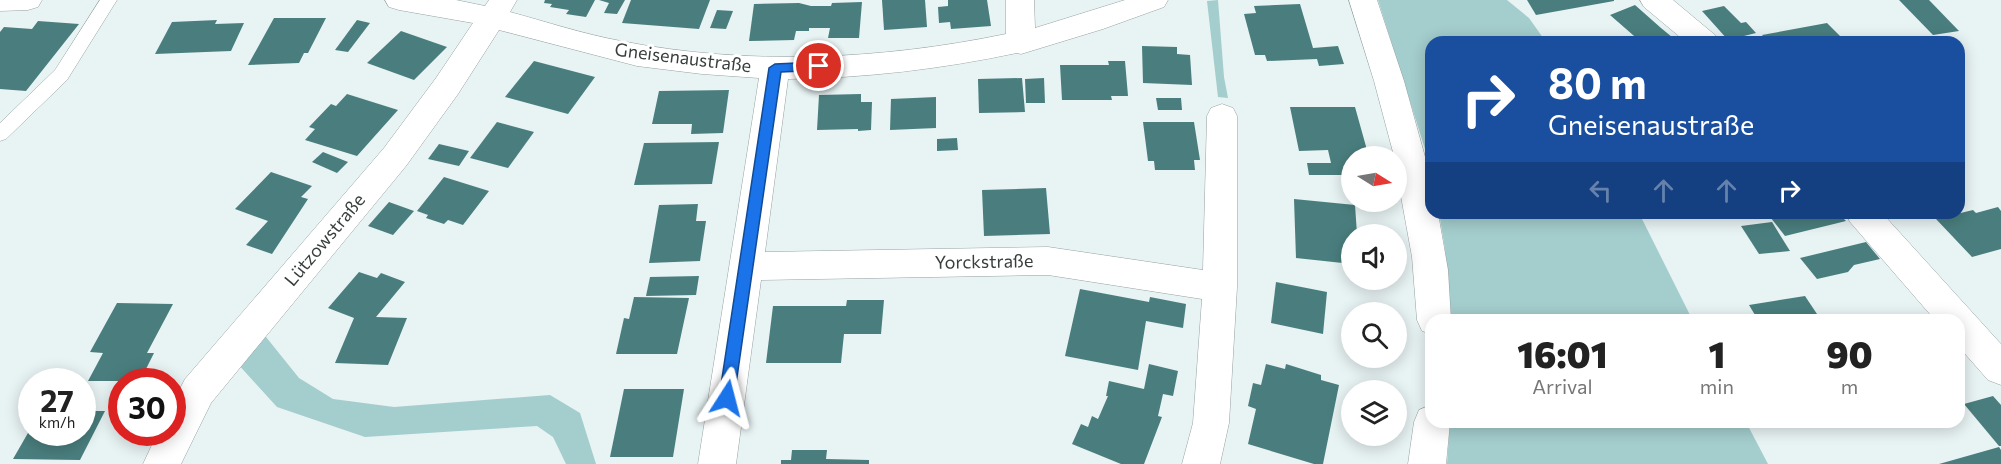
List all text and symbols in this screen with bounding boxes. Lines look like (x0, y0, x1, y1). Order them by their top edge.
street label: Gneisenaustraße (614, 38, 753, 76)
pin (793, 40, 844, 91)
icon: arrive (802, 49, 835, 82)
text: 80 m (1548, 56, 1647, 108)
icon: right (1449, 60, 1527, 138)
text: Gneisenaustraße (1548, 108, 1754, 141)
north arrow (1341, 146, 1407, 212)
map controls (1341, 146, 1407, 446)
icon: left (1584, 174, 1617, 207)
icon: ahead (1647, 174, 1680, 207)
icon: ahead (1710, 174, 1743, 207)
icon: right (1773, 174, 1806, 207)
street label: Lützowstraße (279, 189, 369, 290)
button: sound (1341, 224, 1407, 290)
street label: Yorckstraße (934, 249, 1034, 273)
button: search (1341, 302, 1407, 368)
text: 16:01 (1517, 331, 1608, 375)
text: 1 (1708, 331, 1725, 375)
text: 90 (1826, 331, 1873, 375)
position arrow (695, 366, 759, 430)
speed limit sign: 30 (108, 368, 186, 446)
text: Arrival (1532, 374, 1593, 398)
text: min (1700, 374, 1734, 398)
text: m (1841, 374, 1858, 398)
button: layers (1341, 380, 1407, 446)
text: 27 (40, 381, 74, 418)
text: km/h (39, 413, 75, 431)

